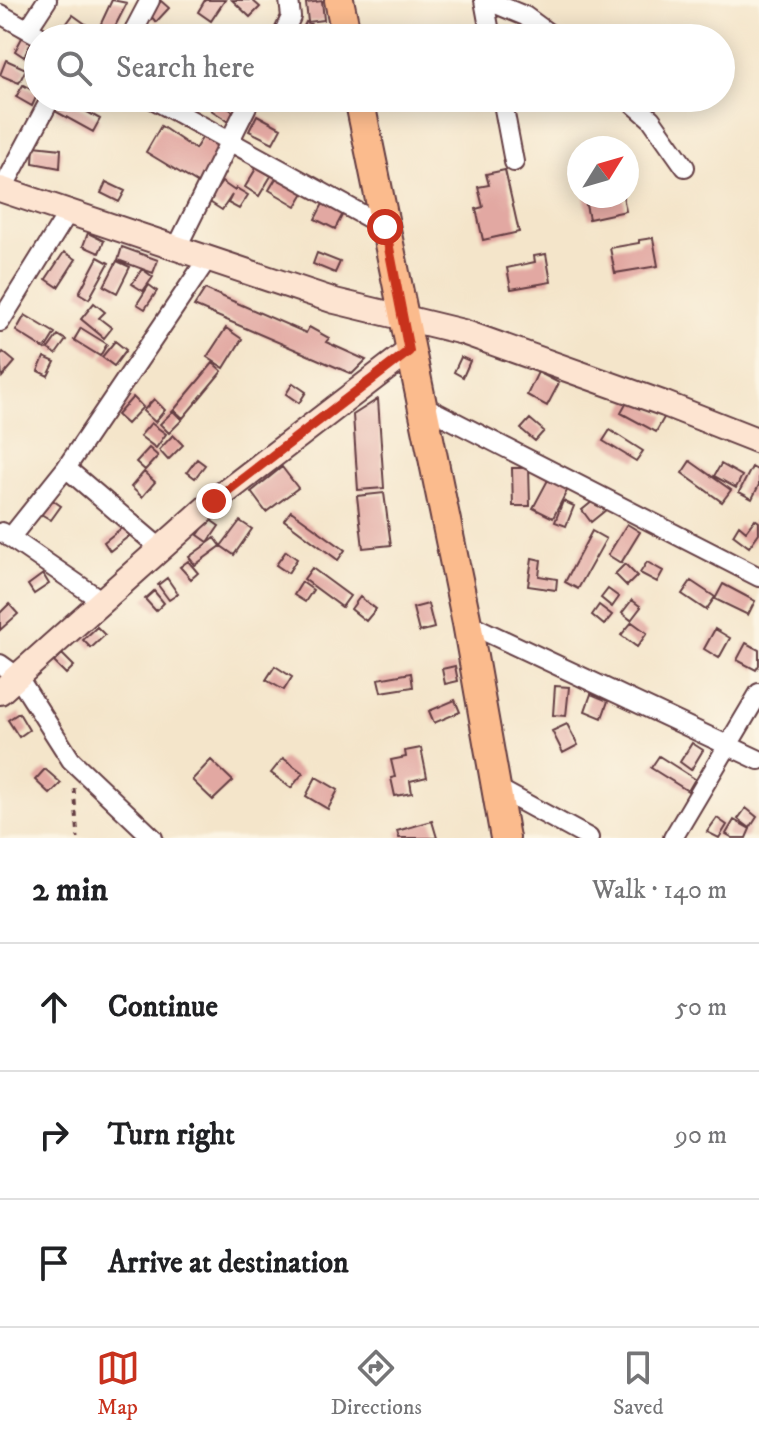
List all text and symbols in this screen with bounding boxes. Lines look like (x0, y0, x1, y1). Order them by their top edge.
search box (24, 24, 735, 112)
icon: search (52, 46, 96, 90)
text: Search here (116, 50, 255, 87)
north arrow (567, 136, 639, 208)
route start (367, 209, 403, 245)
route end (196, 483, 232, 519)
text: 2 min (32, 869, 108, 911)
text: Walk · 140 m (592, 874, 727, 907)
icon: ahead (32, 985, 76, 1029)
text: Continue (108, 989, 218, 1026)
text: 50 m (675, 991, 727, 1024)
icon: right (32, 1113, 76, 1157)
text: Turn right (108, 1117, 235, 1154)
text: 90 m (675, 1119, 727, 1152)
icon: arrive (32, 1241, 76, 1285)
text: Arrive at destination (108, 1245, 349, 1282)
tab: Map (96, 1346, 140, 1421)
tab: Directions (331, 1346, 422, 1421)
tab: Saved (613, 1346, 663, 1421)

